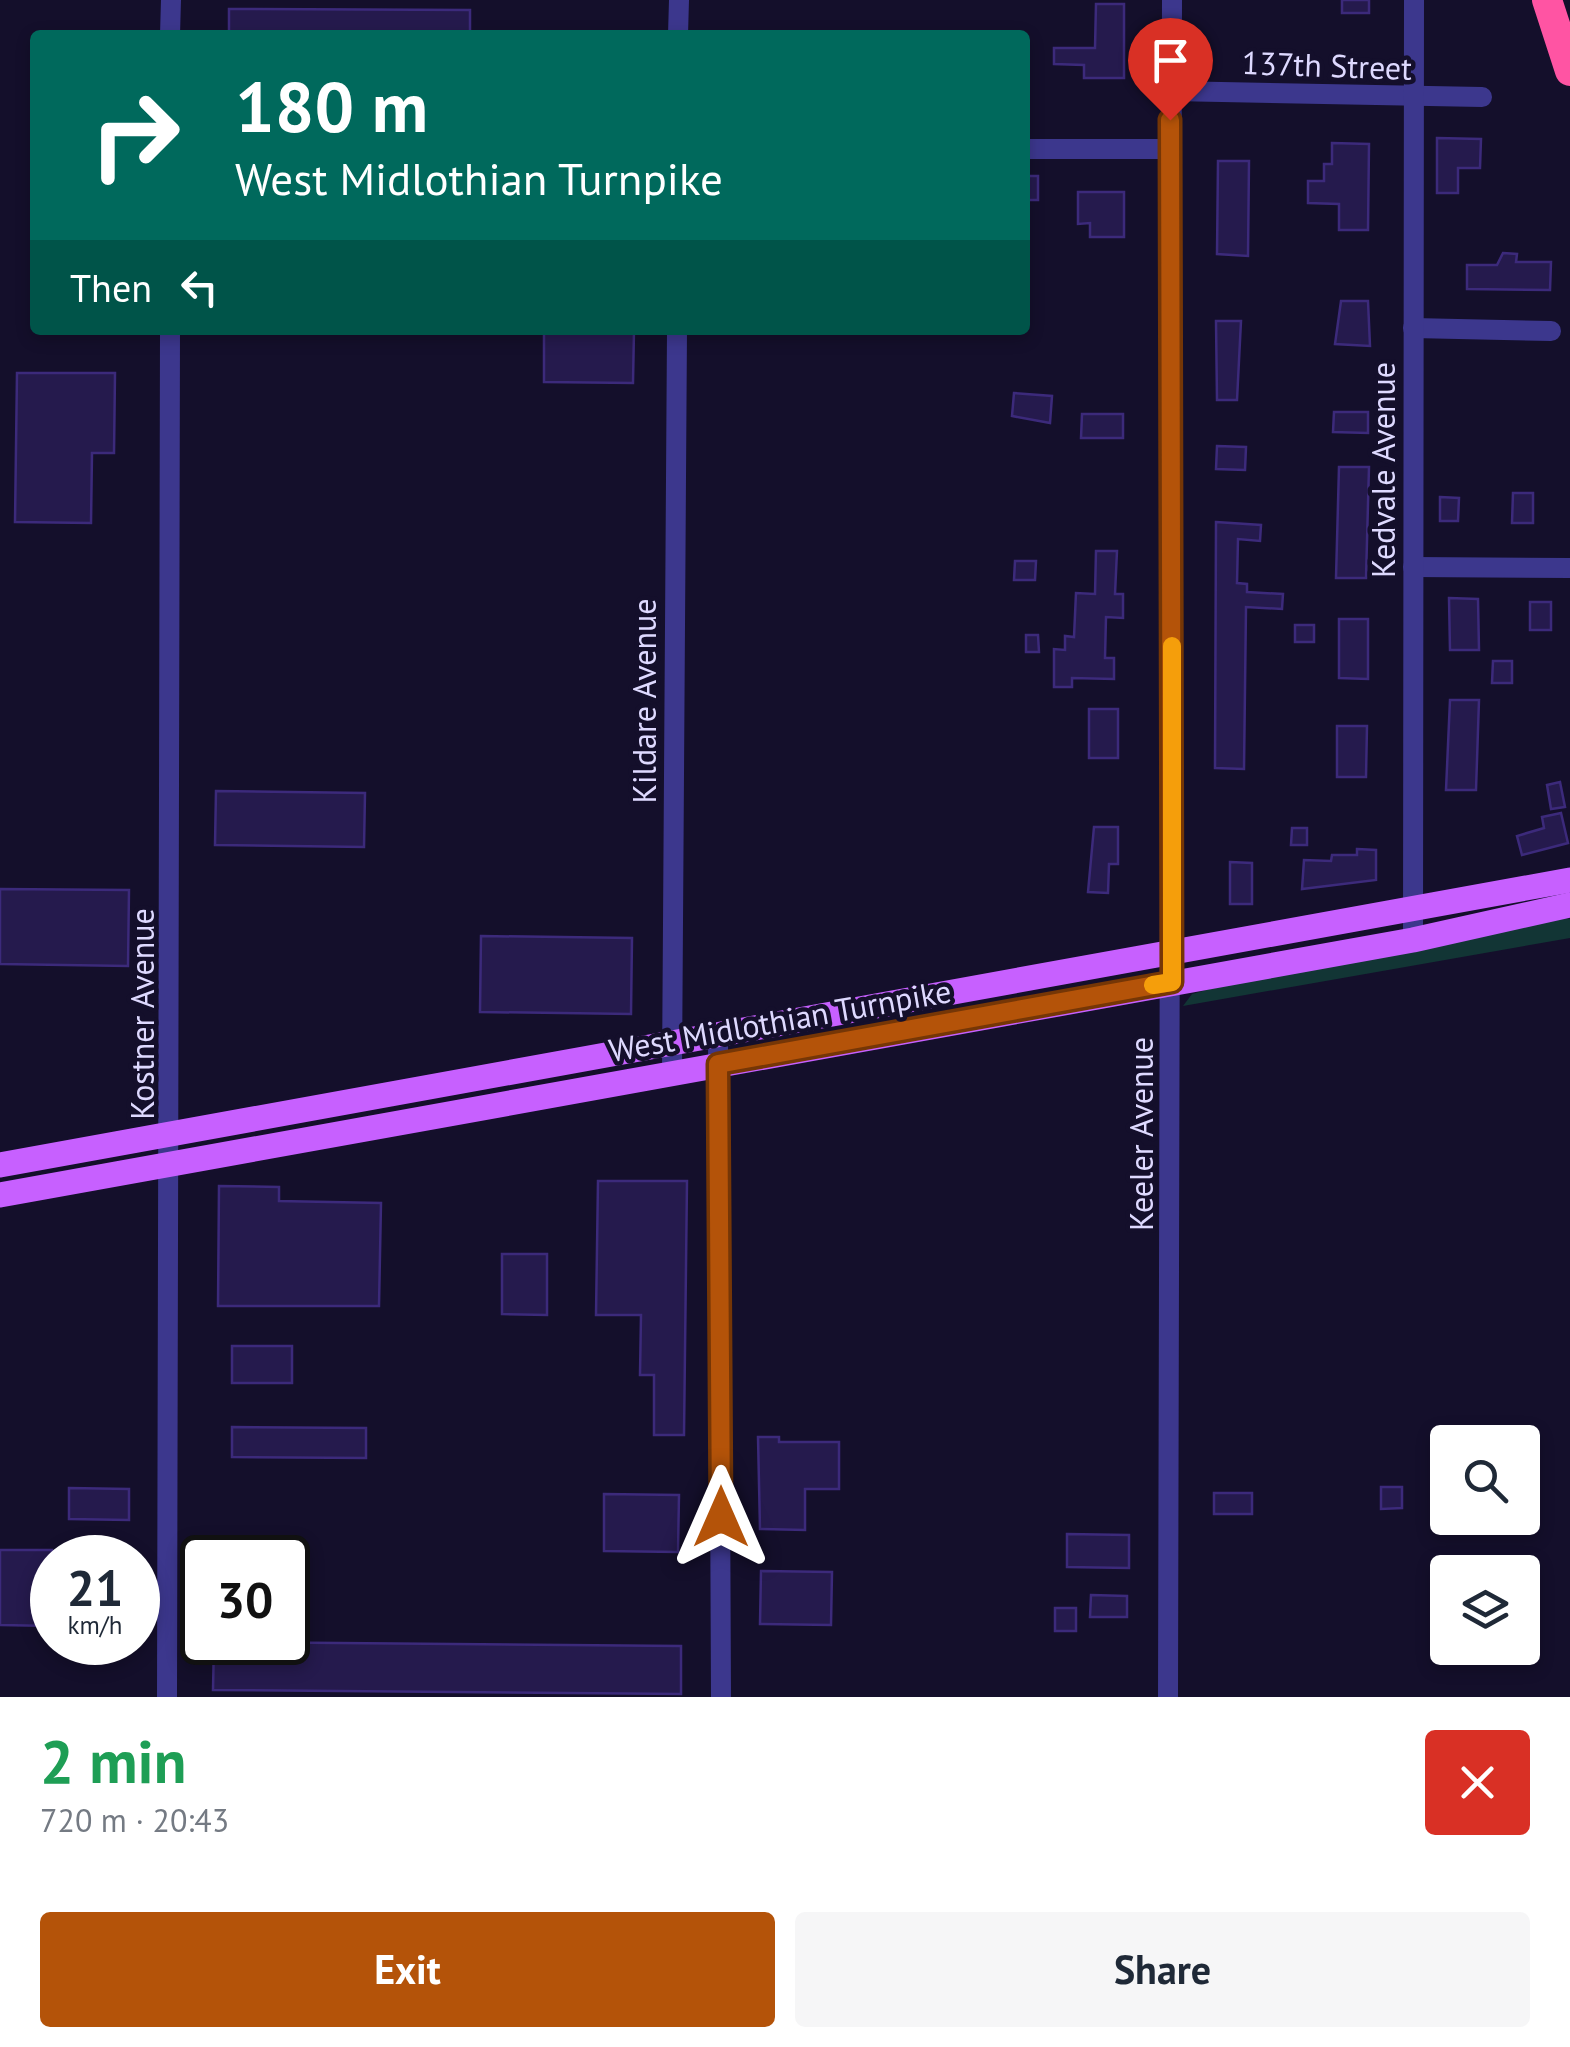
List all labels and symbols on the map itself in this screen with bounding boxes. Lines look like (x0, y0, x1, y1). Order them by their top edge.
pin (1128, 18, 1213, 121)
street label: 137th Street (1241, 41, 1413, 89)
street label: Kedvale Avenue (1362, 362, 1404, 578)
street label: Kildare Avenue (623, 598, 665, 804)
street label: Kostner Avenue (121, 908, 163, 1120)
street label: West Midlothian Turnpike (606, 969, 954, 1071)
street label: Keeler Avenue (1120, 1037, 1162, 1231)
position arrow (669, 1465, 773, 1569)
speed limit sign: 30 (180, 1535, 310, 1665)

